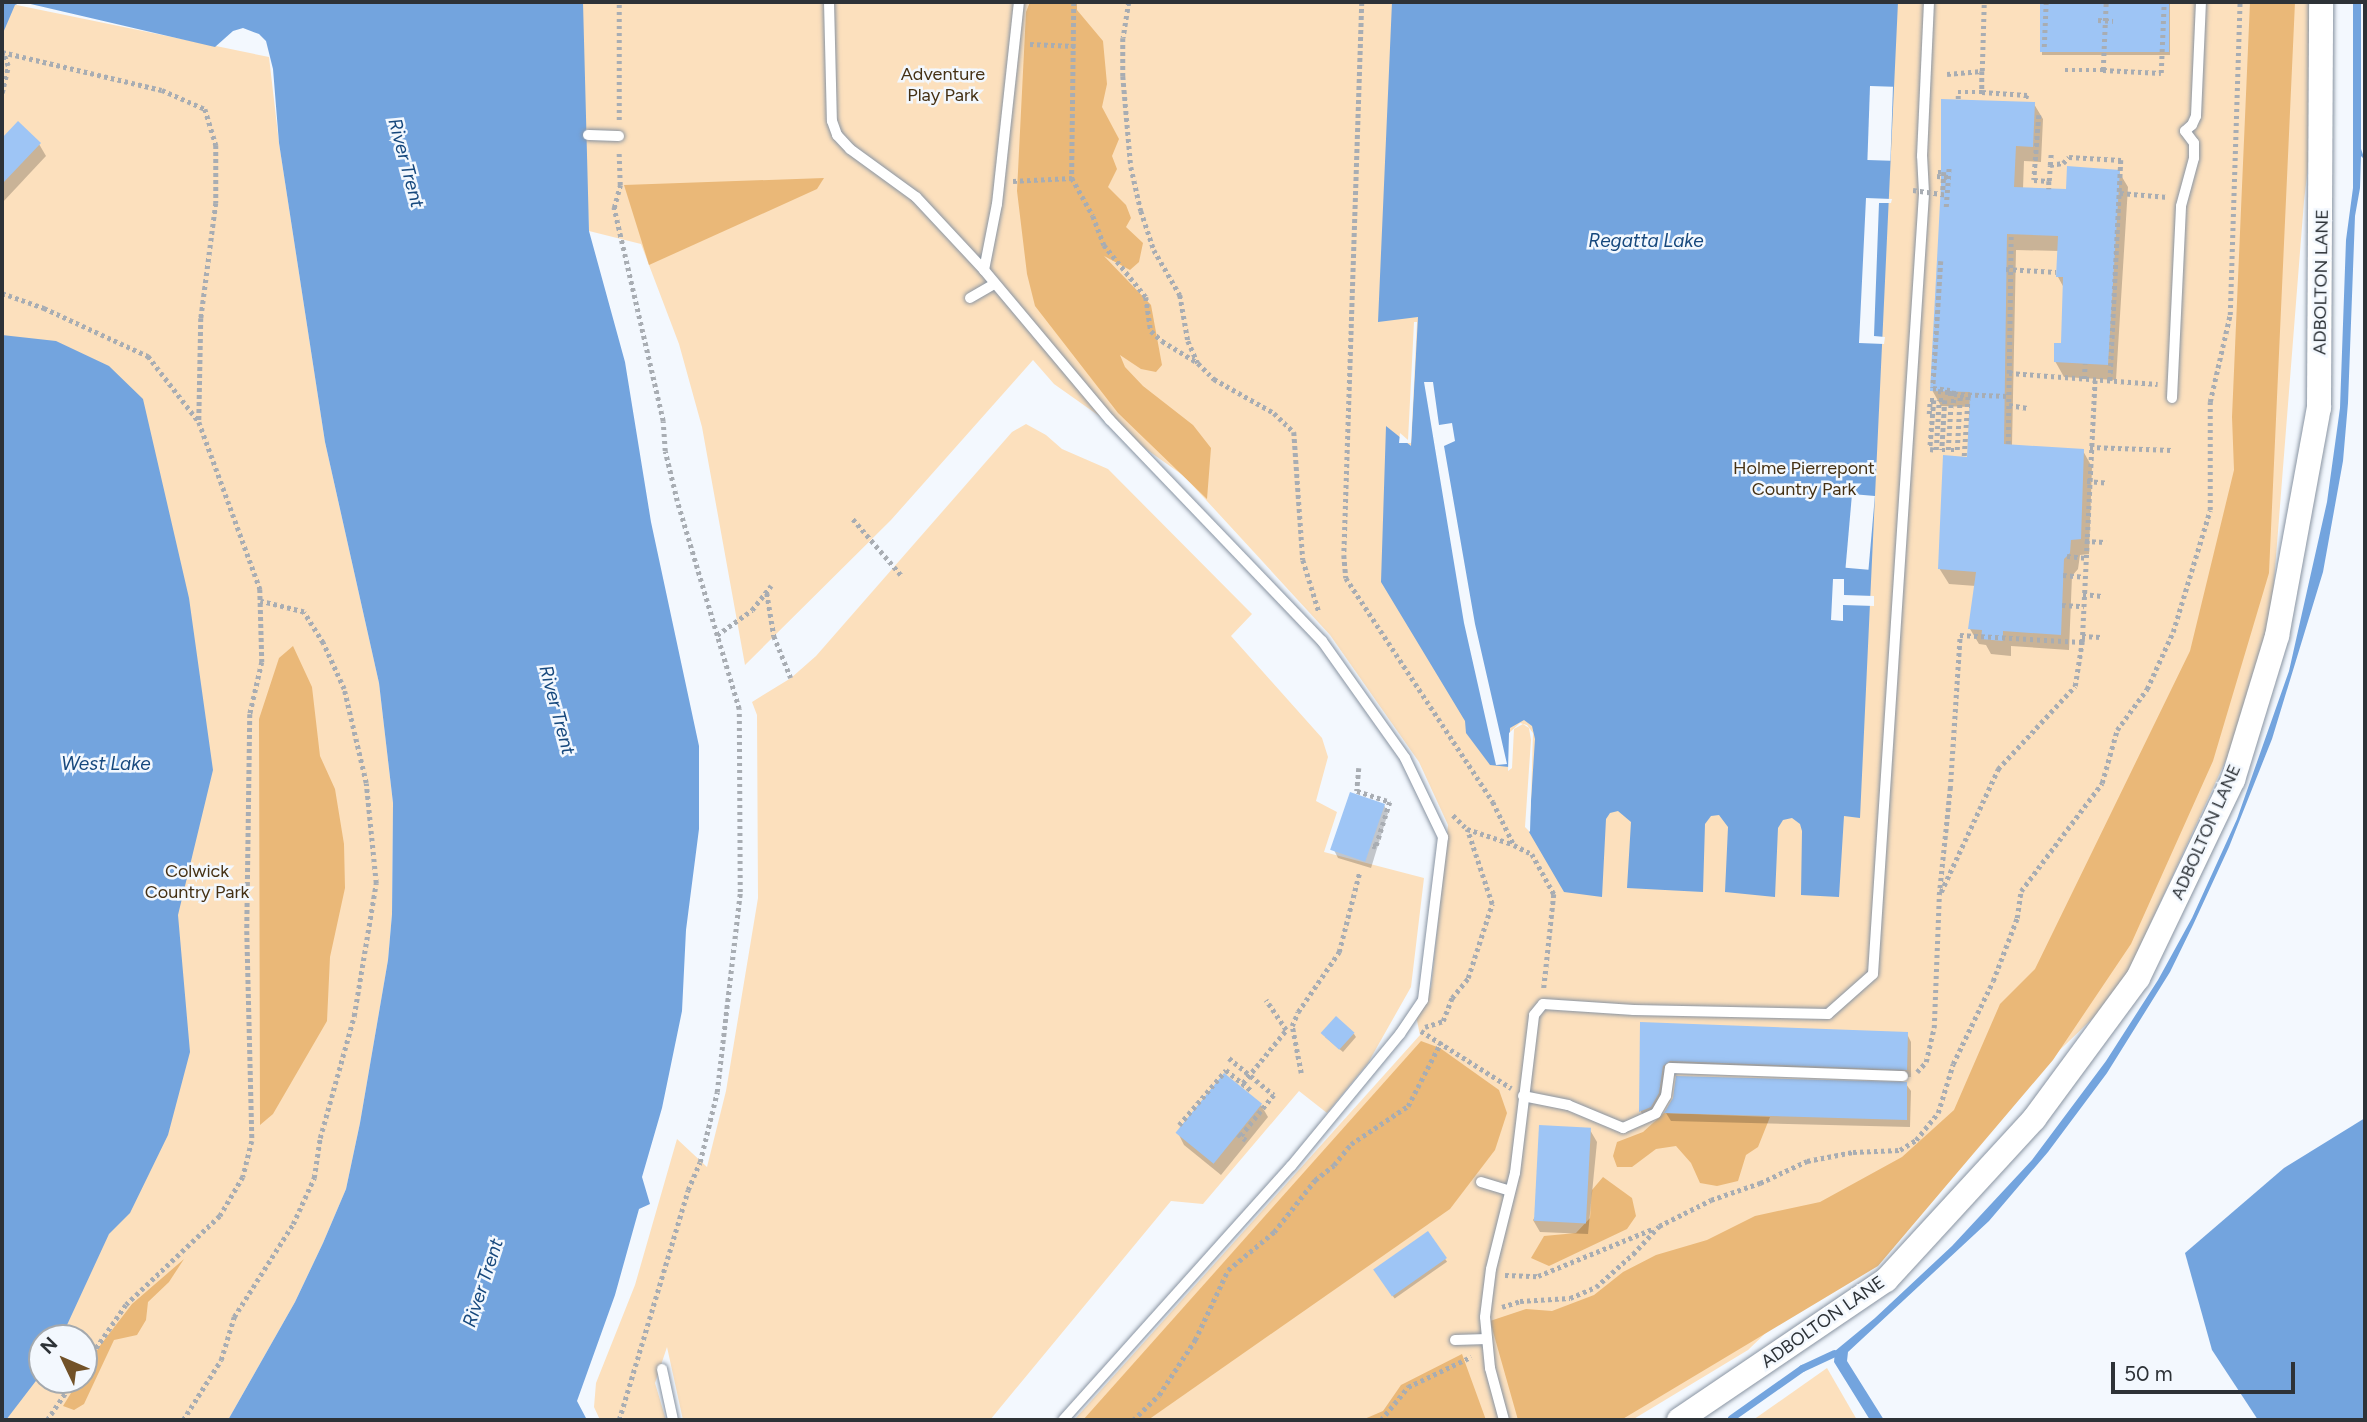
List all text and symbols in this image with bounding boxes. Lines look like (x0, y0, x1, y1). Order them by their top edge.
park label: Adventure Play Park (901, 64, 985, 106)
water label: River Trent (383, 116, 429, 210)
street label: ADBOLTON LANE (2309, 209, 2333, 355)
water label: Regatta Lake (1588, 230, 1704, 252)
park label: Holme Pierrepont Country Park (1733, 458, 1875, 500)
water label: River Trent (534, 663, 580, 757)
water label: West Lake (61, 753, 151, 775)
street label: ADBOLTON LANE (2166, 761, 2246, 903)
park label: Colwick Country Park (145, 861, 249, 903)
water label: River Trent (458, 1236, 508, 1330)
street label: ADBOLTON LANE (1757, 1271, 1889, 1373)
north arrow (28, 1324, 98, 1394)
text: N (36, 1332, 62, 1359)
scale bar (2115, 1348, 2299, 1392)
text: 50 m (2124, 1361, 2173, 1386)

